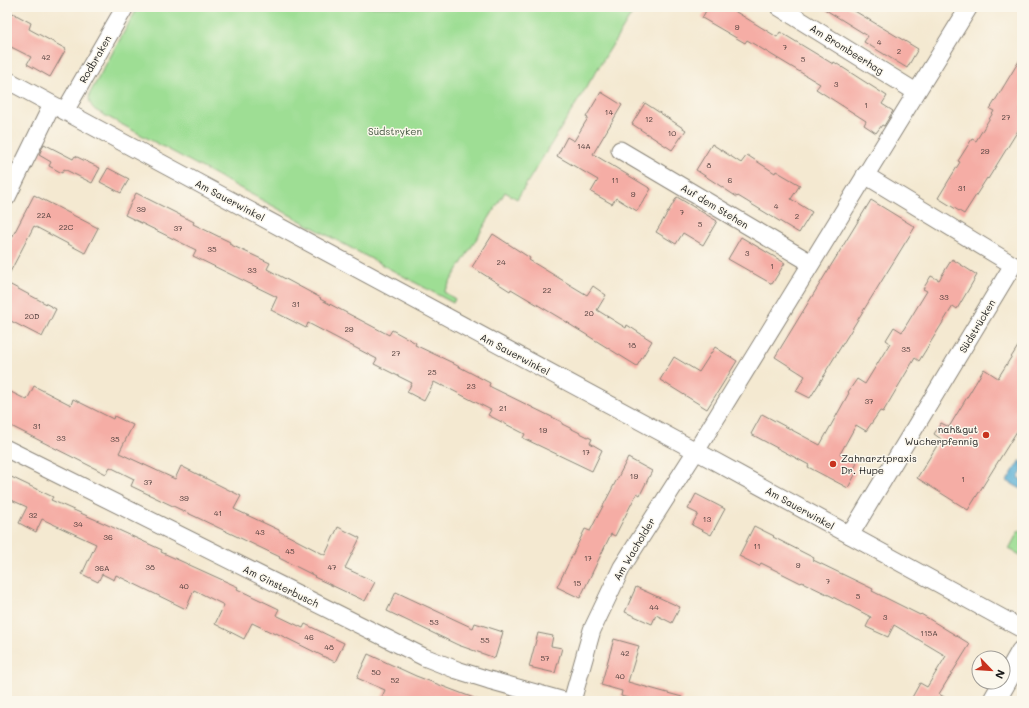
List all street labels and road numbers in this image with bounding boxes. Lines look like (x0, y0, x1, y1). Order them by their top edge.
street label: Am Brombeerhag (807, 21, 887, 77)
street label: Rodbraken (76, 32, 114, 86)
street label: Am Sauerwinkel (193, 176, 267, 224)
street label: Auf dem Stehen (678, 180, 752, 232)
street label: Südstrücken (956, 297, 998, 355)
street label: Am Sauerwinkel (478, 330, 552, 378)
street label: Am Sauerwinkel (763, 483, 837, 533)
street label: Am Wacholder (610, 515, 658, 583)
street label: Am Ginsterbusch (241, 562, 322, 611)

